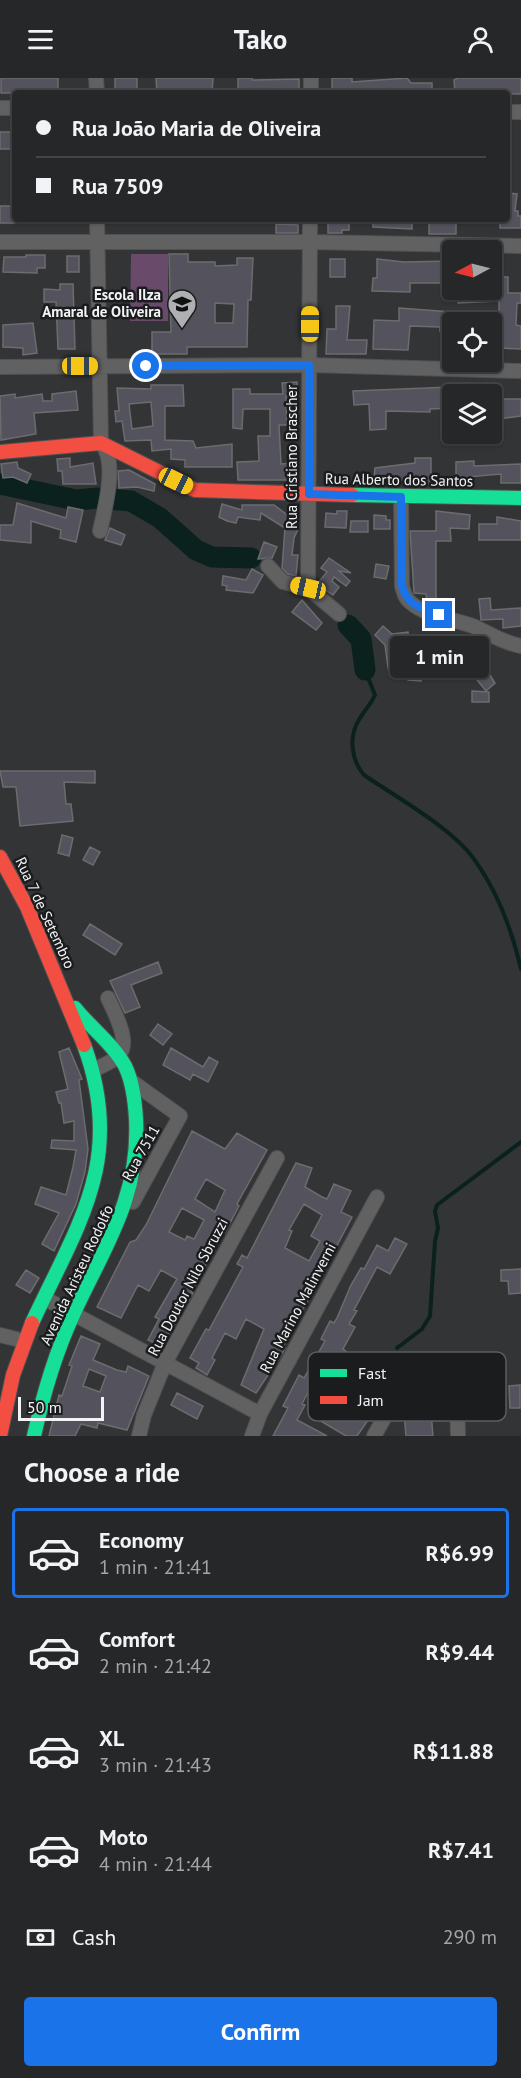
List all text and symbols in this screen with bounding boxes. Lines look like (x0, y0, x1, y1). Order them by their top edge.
text: Tako (234, 22, 287, 56)
icon: menu (24, 23, 57, 56)
icon: person (464, 23, 497, 56)
text: Rua João Maria de Oliveira (72, 114, 321, 142)
text: Rua 7509 (72, 172, 163, 200)
north arrow (442, 240, 502, 300)
map controls (442, 240, 502, 444)
place label: Escola Ilza Amaral de Oliveira (42, 285, 161, 321)
school or university icon: Escola Ilza Amaral de Oliveira (166, 288, 198, 330)
car (301, 306, 319, 342)
button: locate (442, 312, 502, 372)
route start (132, 352, 159, 379)
car (62, 357, 98, 375)
button: layers (442, 384, 502, 444)
street label: Rua Cristiano Brascher (282, 385, 301, 529)
car (156, 465, 196, 497)
street label: Rua Alberto dos Santos (325, 469, 473, 490)
car (288, 575, 328, 601)
route end (425, 601, 452, 628)
callout: 1 min (390, 636, 488, 678)
text: 1 min (415, 644, 464, 670)
street label: Rua 7 de Setembro (11, 854, 80, 972)
street label: Rua 7511 (117, 1121, 164, 1184)
street label: Avenida Aristeu Rodolfo (36, 1202, 117, 1348)
street label: Rua Doutor Nilo Sbruzzi (143, 1215, 232, 1359)
street label: Rua Marino Malinverni (255, 1239, 340, 1376)
legend (308, 1352, 506, 1421)
text: Fast (358, 1363, 387, 1383)
text: Jam (357, 1390, 384, 1410)
scale bar (18, 1394, 104, 1422)
text: 50 m (27, 1397, 62, 1417)
text: Choose a ride (24, 1455, 180, 1489)
icon: car (27, 1526, 81, 1580)
text: Economy (99, 1526, 183, 1554)
text: R$6.99 (425, 1539, 494, 1567)
text: 1 min · 21:41 (99, 1554, 212, 1580)
icon: car (27, 1625, 81, 1679)
text: Comfort (99, 1625, 175, 1653)
text: R$9.44 (425, 1638, 494, 1666)
text: 2 min · 21:42 (99, 1653, 212, 1679)
icon: car (27, 1724, 81, 1778)
text: XL (99, 1724, 124, 1752)
text: R$11.88 (413, 1737, 494, 1765)
text: 3 min · 21:43 (99, 1752, 212, 1778)
icon: car (27, 1823, 81, 1877)
text: Moto (99, 1823, 148, 1851)
text: R$7.41 (428, 1836, 494, 1864)
text: 4 min · 21:44 (99, 1851, 212, 1877)
icon: cash (24, 1921, 57, 1954)
text: Cash (72, 1923, 116, 1951)
text: 290 m (443, 1924, 497, 1950)
button: Confirm (24, 1997, 497, 2066)

